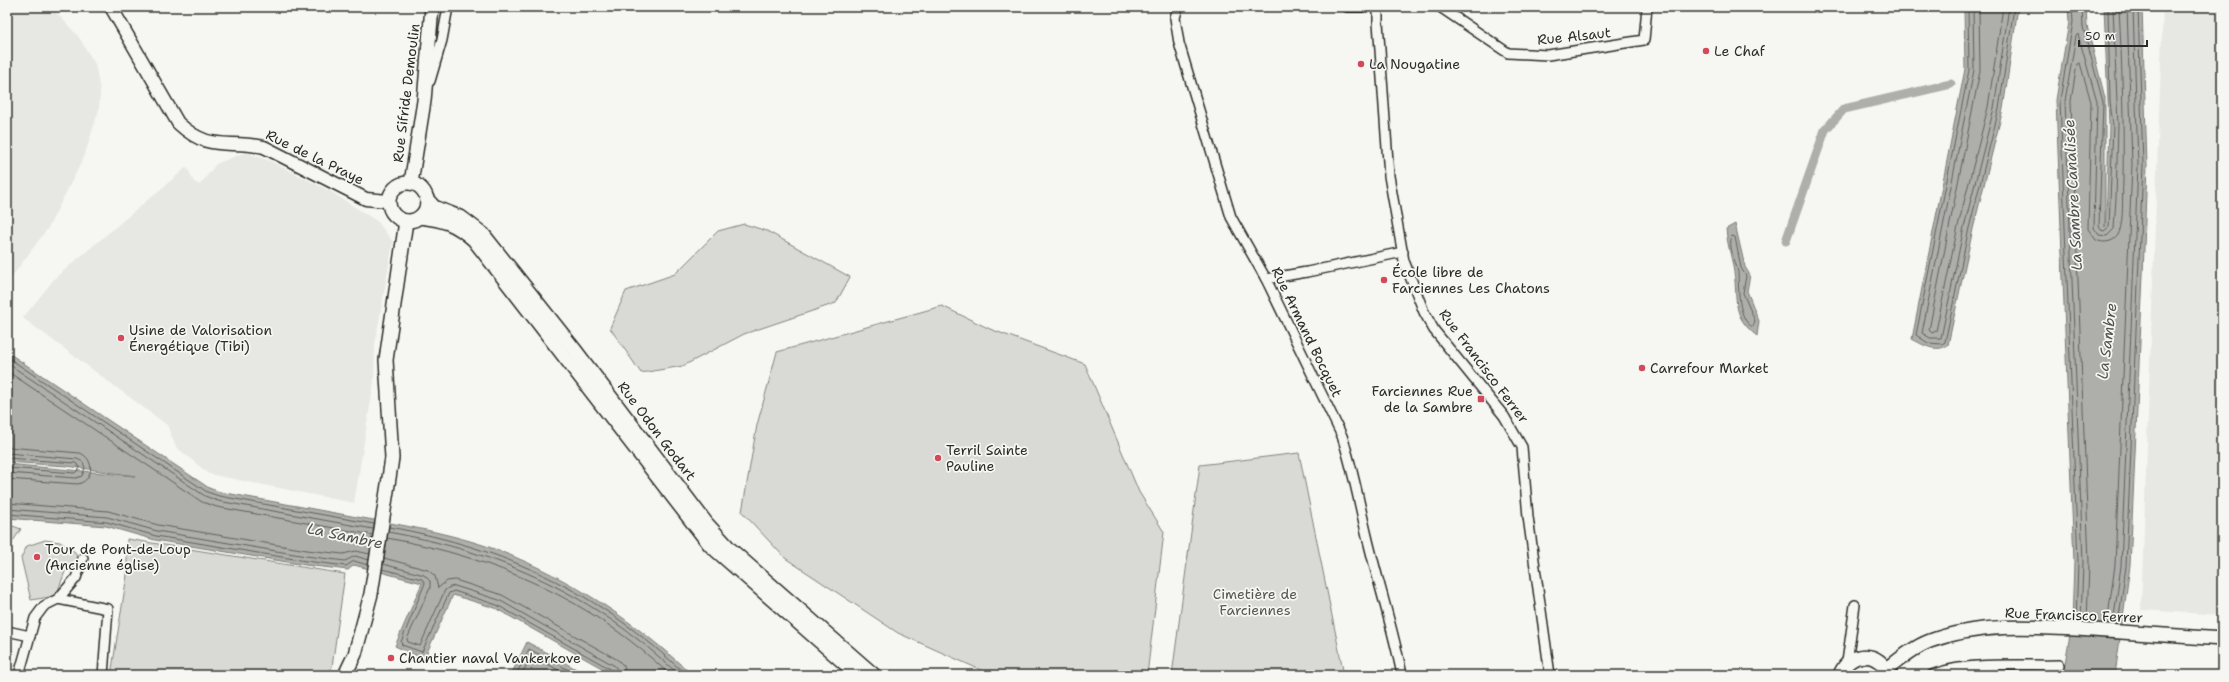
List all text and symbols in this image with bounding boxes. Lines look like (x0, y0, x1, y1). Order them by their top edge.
street label: Rue Sifride Demoulin (389, 22, 424, 163)
scale bar (2079, 22, 2147, 48)
street label: Rue Alsaut (1536, 23, 1612, 49)
text: 50 m (2085, 28, 2115, 44)
place label: Le Chaf (1714, 42, 1766, 60)
marker: Le Chaf (1701, 46, 1711, 56)
place label: La Nougatine (1369, 55, 1460, 73)
marker: La Nougatine (1356, 59, 1366, 69)
water label: La Sambre Canalisée (2059, 119, 2087, 271)
street label: Rue de la Praye (263, 125, 367, 189)
place label: École libre de Farciennes Les Chatons (1392, 263, 1550, 297)
street label: Rue Armand Bocquet (1268, 264, 1346, 400)
marker: École libre de Farciennes Les Chatons (1379, 275, 1389, 285)
water label: La Sambre (2092, 302, 2122, 380)
street label: Rue Francisco Ferrer (1435, 305, 1533, 427)
place label: Usine de Valorisation Énergétique (Tibi) (129, 321, 273, 355)
marker: Usine de Valorisation Énergétique (Tibi) (116, 333, 126, 343)
place label: Carrefour Market (1650, 359, 1769, 377)
marker: Carrefour Market (1637, 363, 1647, 373)
street label: Rue Odon Godart (614, 378, 700, 484)
place label: Farciennes Rue de la Sambre (1372, 382, 1473, 416)
marker: Farciennes Rue de la Sambre (1476, 394, 1486, 404)
place label: Terril Sainte Pauline (946, 441, 1028, 475)
marker: Terril Sainte Pauline (933, 453, 943, 463)
water label: La Sambre (305, 518, 385, 554)
place label: Tour de Pont-de-Loup (Ancienne église) (45, 540, 191, 574)
marker: Tour de Pont-de-Loup (Ancienne église) (32, 552, 42, 562)
park label: Cimetière de Farciennes (1213, 585, 1297, 619)
street label: Rue Francisco Ferrer (2005, 604, 2144, 626)
place label: Chantier naval Vankerkove (399, 649, 581, 667)
marker: Chantier naval Vankerkove (386, 653, 396, 663)

